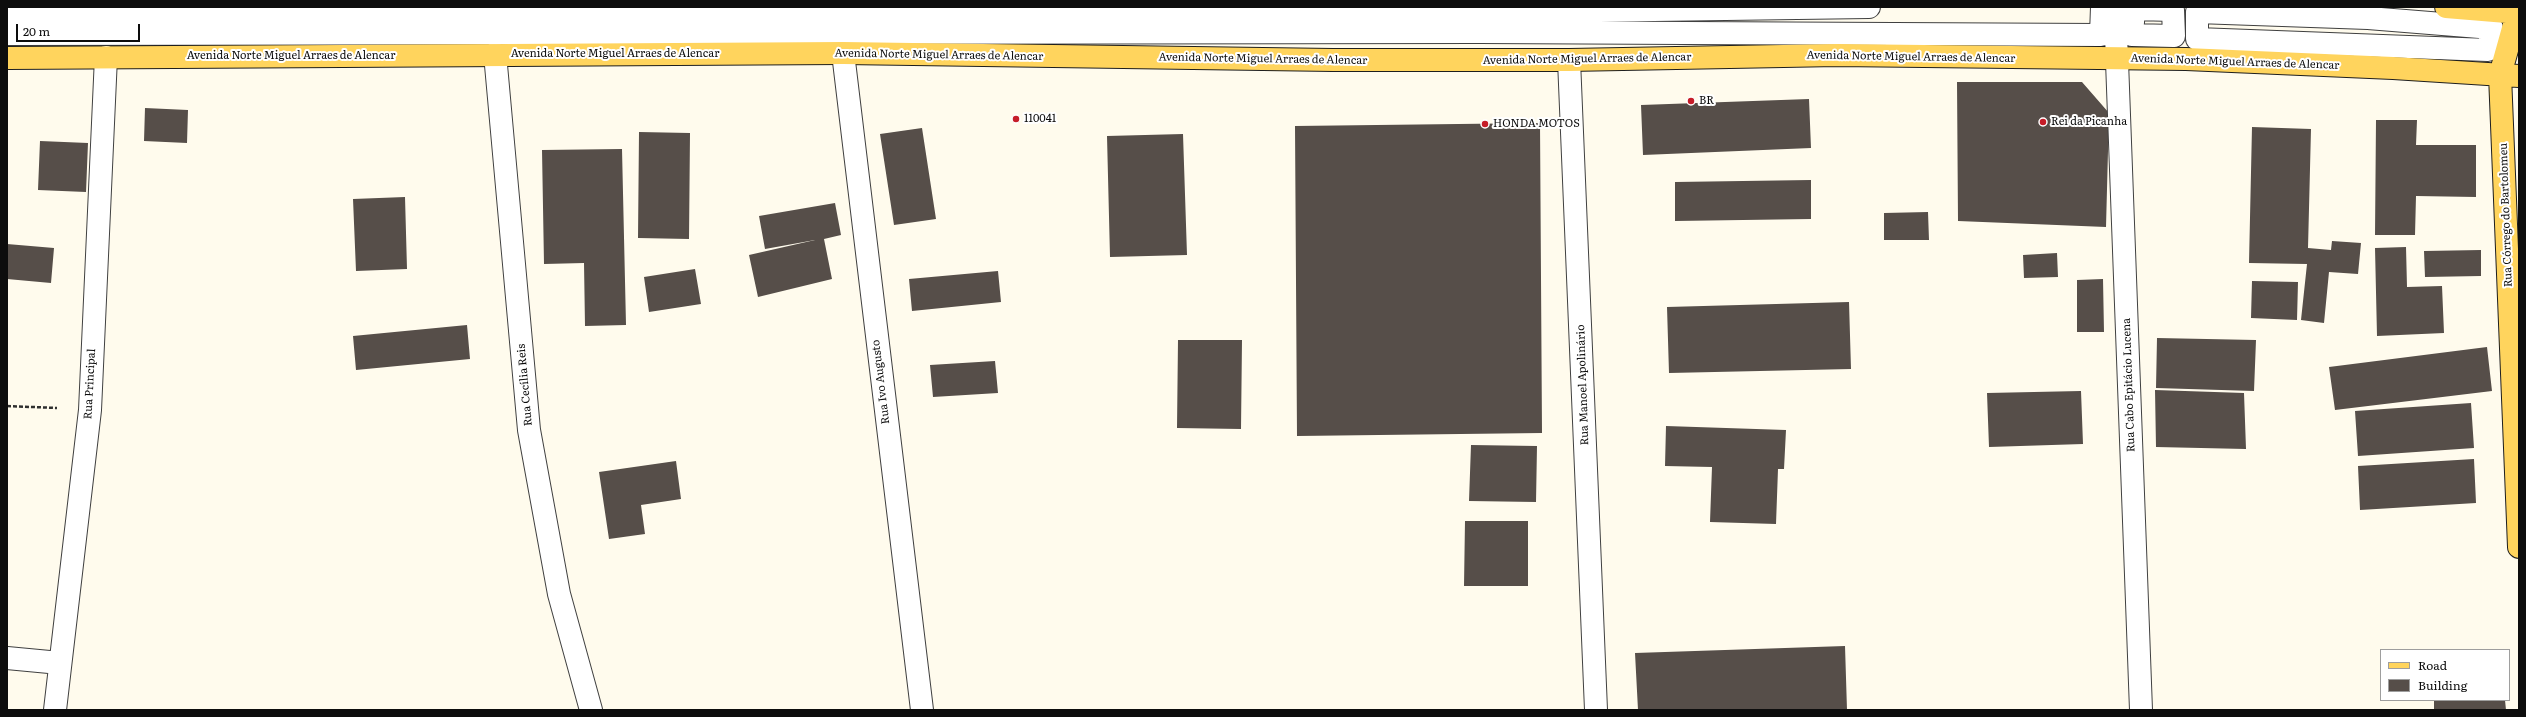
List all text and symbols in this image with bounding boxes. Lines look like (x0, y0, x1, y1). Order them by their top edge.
scale bar (18, 16, 142, 42)
text: 20 m (23, 22, 50, 40)
street label: Avenida Norte Miguel Arraes de Alencar (511, 47, 719, 61)
street label: Avenida Norte Miguel Arraes de Alencar (835, 47, 1043, 63)
street label: Avenida Norte Miguel Arraes de Alencar (187, 49, 395, 63)
street label: Avenida Norte Miguel Arraes de Alencar (1807, 49, 2015, 65)
street label: Avenida Norte Miguel Arraes de Alencar (1159, 51, 1367, 67)
street label: Avenida Norte Miguel Arraes de Alencar (1483, 51, 1691, 67)
street label: Avenida Norte Miguel Arraes de Alencar (2130, 52, 2340, 72)
place label: BR (1699, 94, 1714, 108)
marker: BR (1686, 96, 1696, 106)
place label: 110041 (1024, 112, 1056, 126)
marker: 110041 (1011, 114, 1021, 124)
place label: Rei da Picanha (2051, 115, 2127, 129)
place label: HONDA MOTOS (1493, 117, 1580, 131)
marker: Rei da Picanha (2038, 117, 2048, 127)
marker: HONDA MOTOS (1480, 119, 1490, 129)
street label: Rua Córrego do Bartolomeu (2497, 143, 2515, 287)
street label: Rua Cabo Epitácio Lucena (2120, 318, 2138, 452)
street label: Rua Manoel Apolinário (1574, 324, 1592, 446)
street label: Rua Ivo Augusto (869, 339, 893, 425)
street label: Rua Cecília Reis (515, 343, 535, 427)
street label: Rua Principal (82, 348, 98, 420)
legend (2380, 649, 2510, 701)
text: Road (2418, 656, 2447, 674)
text: Building (2418, 676, 2467, 694)

